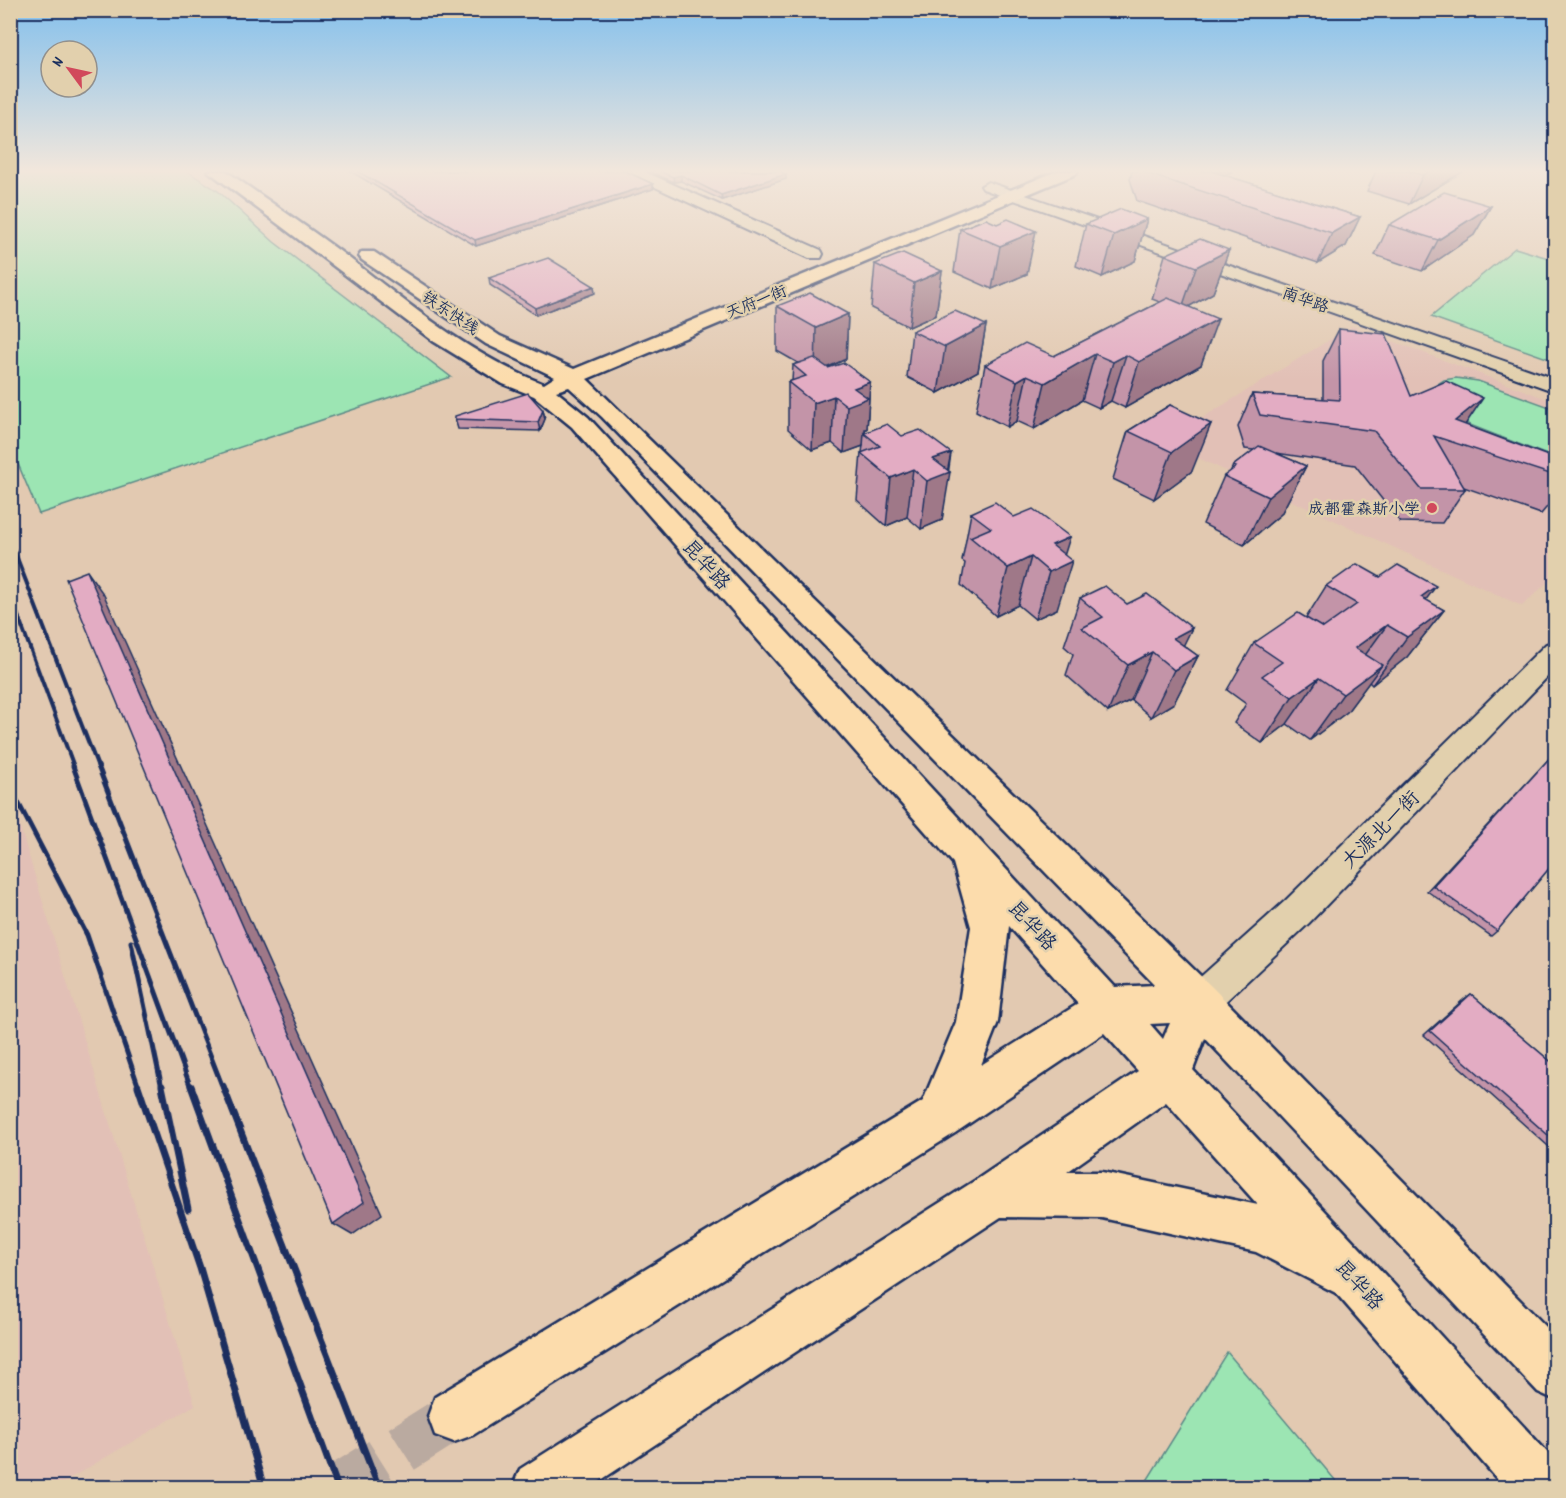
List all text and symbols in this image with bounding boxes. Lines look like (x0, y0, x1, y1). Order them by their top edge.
north arrow (39, 39, 99, 99)
text: N (47, 53, 70, 72)
street label: 天府一街 (723, 281, 791, 326)
street label: 南华路 (1279, 283, 1332, 320)
street label: 铁东快线 (417, 287, 483, 342)
place label: 成都霍森斯小学 (1308, 499, 1420, 522)
marker: 成都霍森斯小学 (1425, 501, 1439, 515)
street label: 昆华路 (674, 534, 736, 598)
street label: 大源北一街 (1337, 786, 1427, 876)
street label: 昆华路 (1000, 896, 1062, 959)
street label: 昆华路 (1327, 1254, 1389, 1318)

